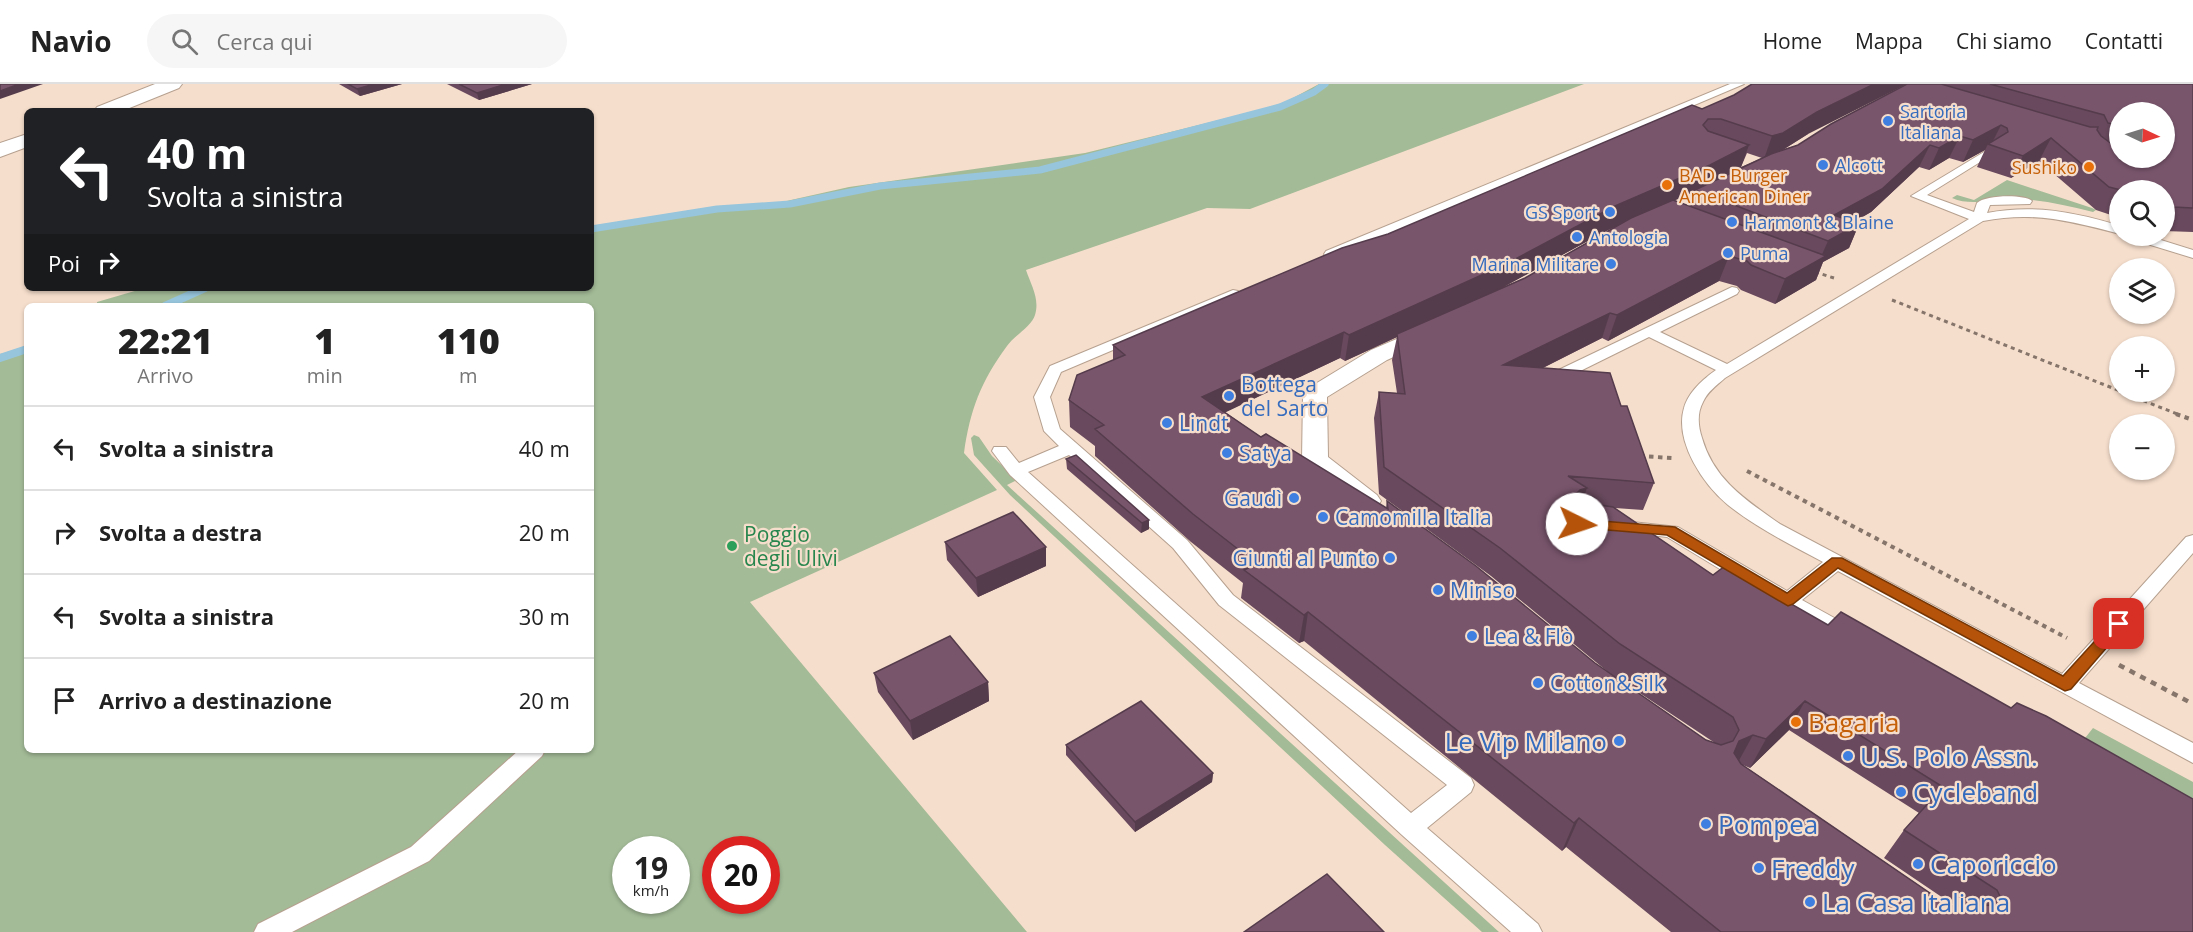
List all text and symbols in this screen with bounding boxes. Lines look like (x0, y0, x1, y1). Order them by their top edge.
search box (147, 14, 567, 68)
text: Navio (30, 22, 111, 60)
icon: search (168, 25, 201, 58)
text: Cerca qui (216, 26, 313, 56)
text: Home (1763, 27, 1822, 55)
text: Mappa (1855, 27, 1923, 55)
text: Chi siamo (1956, 27, 2052, 55)
text: Contatti (2085, 27, 2163, 55)
place label: Sartoria Italiana (1900, 99, 1966, 144)
north arrow (2109, 102, 2175, 168)
map controls (2109, 102, 2175, 480)
marker: Sartoria Italiana (1881, 114, 1895, 128)
text: 40 m (147, 124, 247, 181)
icon: left (48, 132, 126, 210)
place label: Alcott (1835, 153, 1883, 177)
place label: Sushiko (2012, 155, 2077, 179)
marker: Alcott (1816, 158, 1830, 172)
marker: Sushiko (2082, 160, 2096, 174)
place label: BAD - Burger American Diner (1679, 163, 1810, 208)
text: Svolta a sinistra (147, 178, 344, 215)
marker: BAD - Burger American Diner (1660, 178, 1674, 192)
button: search (2109, 180, 2175, 246)
place label: GS Sport (1525, 200, 1598, 224)
marker: GS Sport (1603, 205, 1617, 219)
place label: Harmont & Blaine (1744, 210, 1894, 234)
marker: Harmont & Blaine (1725, 215, 1739, 229)
place label: Antologia (1589, 225, 1668, 249)
marker: Antologia (1570, 230, 1584, 244)
place label: Puma (1740, 241, 1789, 265)
icon: right (92, 246, 125, 279)
marker: Puma (1721, 246, 1735, 260)
text: Poi (48, 248, 80, 278)
place label: Marina Militare (1471, 252, 1599, 276)
marker: Marina Militare (1604, 257, 1618, 271)
button: layers (2109, 258, 2175, 324)
text: 22:21 (118, 316, 213, 365)
text: 1 (314, 316, 335, 365)
text: 110 (437, 316, 500, 365)
button: + (2109, 336, 2175, 402)
text: Arrivo (137, 362, 193, 389)
text: min (307, 362, 343, 389)
text: m (459, 362, 478, 389)
place label: Bottega del Sarto (1241, 370, 1328, 422)
marker: Bottega del Sarto (1222, 389, 1236, 403)
place label: Lindt (1179, 409, 1228, 437)
button: − (2109, 414, 2175, 480)
marker: Lindt (1160, 416, 1174, 430)
icon: left (48, 432, 81, 465)
text: Svolta a sinistra (99, 433, 274, 463)
text: 40 m (519, 433, 570, 463)
place label: Satya (1239, 439, 1292, 467)
marker: Satya (1220, 446, 1234, 460)
place label: Gaudì (1224, 484, 1282, 512)
marker: Gaudì (1287, 491, 1301, 505)
position arrow (1545, 492, 1609, 556)
place label: Camomilla Italia (1335, 503, 1492, 531)
marker: Camomilla Italia (1316, 510, 1330, 524)
icon: right (48, 516, 81, 549)
text: Svolta a destra (99, 517, 262, 547)
text: 20 m (519, 517, 570, 547)
place label: Poggio degli Ulivi (744, 520, 838, 572)
marker: Poggio degli Ulivi (725, 539, 739, 553)
place label: Giunti al Punto (1232, 544, 1378, 572)
marker: Giunti al Punto (1383, 551, 1397, 565)
place label: Miniso (1450, 576, 1515, 604)
marker: Miniso (1431, 583, 1445, 597)
pin (2093, 598, 2144, 649)
icon: left (48, 600, 81, 633)
text: Svolta a sinistra (99, 601, 274, 631)
text: 30 m (519, 601, 570, 631)
icon: arrive (2102, 607, 2135, 640)
place label: Lea & Flò (1484, 622, 1573, 650)
marker: Lea & Flò (1465, 629, 1479, 643)
place label: Cotton&Silk (1550, 669, 1665, 697)
marker: Cotton&Silk (1531, 676, 1545, 690)
icon: arrive (48, 684, 81, 717)
text: Arrivo a destinazione (99, 685, 332, 715)
text: 20 m (519, 685, 570, 715)
place label: Bagaria (1808, 704, 1899, 740)
marker: Bagaria (1789, 715, 1803, 729)
place label: Le Vip Milano (1445, 723, 1607, 759)
marker: Le Vip Milano (1612, 734, 1626, 748)
place label: U.S. Polo Assn. (1860, 738, 2038, 774)
marker: U.S. Polo Assn. (1841, 749, 1855, 763)
place label: Cycleband (1913, 774, 2038, 810)
marker: Cycleband (1894, 785, 1908, 799)
place label: Pompea (1718, 806, 1818, 842)
marker: Pompea (1699, 817, 1713, 831)
speed limit sign: 20 (702, 836, 780, 914)
place label: Caporiccio (1930, 846, 2057, 882)
text: 19 (634, 847, 668, 888)
place label: Freddy (1771, 850, 1855, 886)
marker: Caporiccio (1911, 857, 1925, 871)
marker: Freddy (1752, 861, 1766, 875)
text: km/h (633, 880, 669, 900)
place label: La Casa Italiana (1822, 884, 2010, 920)
marker: La Casa Italiana (1803, 895, 1817, 909)

